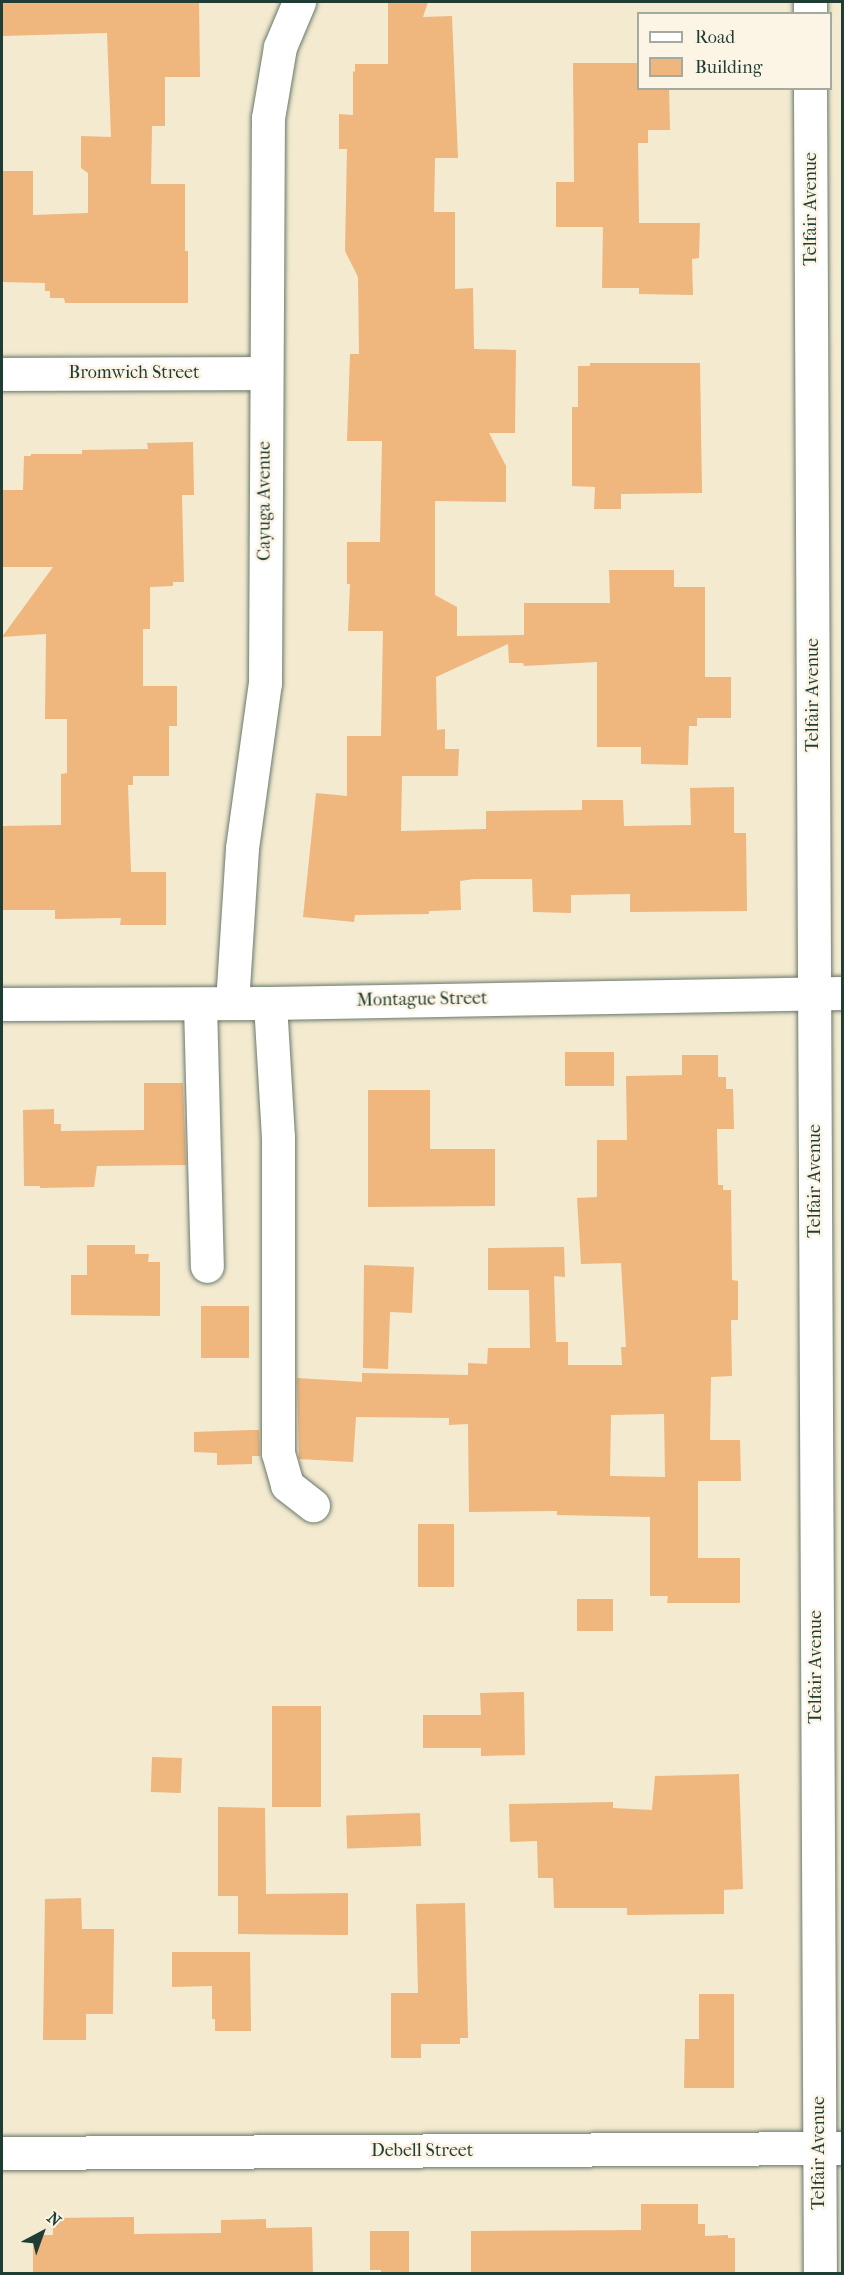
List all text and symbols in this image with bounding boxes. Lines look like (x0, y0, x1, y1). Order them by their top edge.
legend (637, 12, 832, 90)
text: Road (695, 27, 735, 48)
text: Building (695, 57, 762, 78)
street label: Telfair Avenue (800, 152, 822, 266)
street label: Bromwich Street (69, 362, 199, 384)
street label: Cayuga Avenue (254, 441, 276, 561)
street label: Telfair Avenue (802, 638, 824, 752)
street label: Montague Street (357, 988, 487, 1012)
street label: Telfair Avenue (804, 1124, 826, 1238)
street label: Telfair Avenue (805, 1610, 827, 1724)
street label: Telfair Avenue (808, 2096, 830, 2210)
street label: Debell Street (371, 2140, 473, 2162)
north arrow (12, 2203, 72, 2263)
text: N (43, 2208, 65, 2230)

